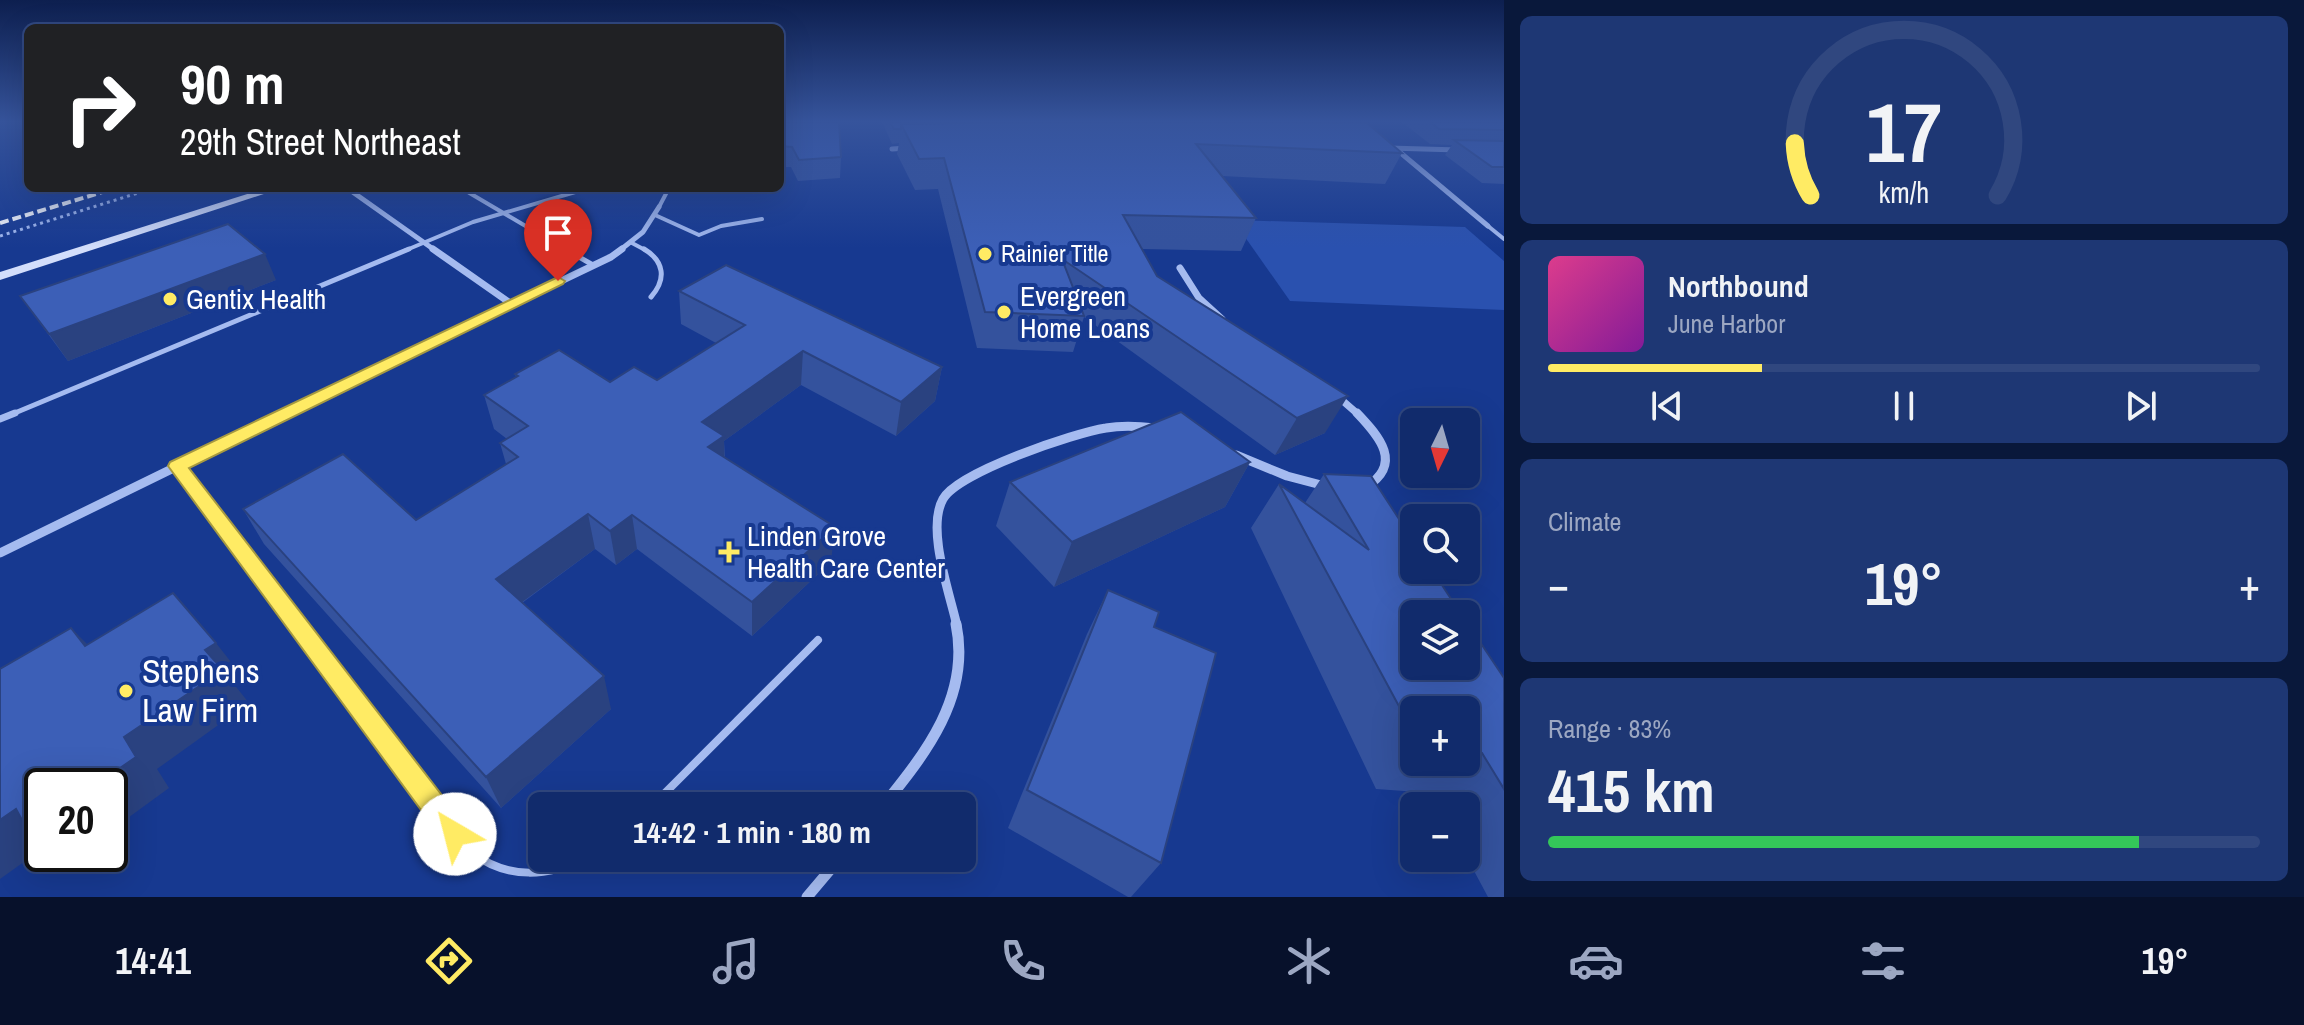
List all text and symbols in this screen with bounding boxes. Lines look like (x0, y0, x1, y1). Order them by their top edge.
text: 90 m (180, 46, 285, 121)
icon: right (48, 56, 152, 160)
text: 17 (1866, 76, 1942, 188)
text: 29th Street Northeast (180, 118, 461, 166)
text: km/h (1879, 173, 1929, 212)
pin (524, 199, 592, 281)
icon: arrive (536, 211, 580, 255)
place label: Rainier Title (1001, 237, 1109, 269)
marker: Rainier Title (976, 245, 994, 263)
text: Northbound (1668, 266, 1809, 306)
place label: Evergreen Home Loans (1020, 277, 1150, 347)
place label: Gentix Health (186, 280, 326, 318)
marker: Gentix Health (161, 290, 179, 308)
marker: Evergreen Home Loans (995, 303, 1013, 321)
text: June Harbor (1668, 306, 1785, 341)
icon: previous (1645, 384, 1689, 428)
icon: pause (1882, 384, 1926, 428)
icon: next (2119, 384, 2163, 428)
north arrow (1400, 408, 1480, 488)
map controls (1400, 408, 1480, 872)
button: search (1400, 504, 1480, 584)
text: Climate (1548, 504, 1621, 539)
place label: Linden Grove Health Care Center (747, 517, 945, 587)
marker: Linden Grove Health Care Center (718, 541, 740, 563)
text: 19° (1865, 543, 1943, 624)
text: − (1548, 554, 1569, 614)
text: + (2239, 554, 2260, 614)
button: layers (1400, 600, 1480, 680)
place label: Stephens Law Firm (142, 648, 260, 733)
marker: Stephens Law Firm (117, 682, 135, 700)
button: + (1400, 696, 1480, 776)
text: Range · 83% (1548, 711, 1671, 746)
text: 415 km (1548, 750, 1715, 831)
speed limit sign: 20 (24, 768, 128, 872)
position arrow (413, 792, 497, 876)
button: − (1400, 792, 1480, 872)
text: 14:42 · 1 min · 180 m (633, 812, 871, 852)
icon: directions (421, 933, 477, 989)
icon: music (708, 933, 764, 989)
icon: phone (995, 933, 1051, 989)
icon: climate (1281, 933, 1337, 989)
icon: car (1568, 933, 1624, 989)
icon: filters (1855, 933, 1911, 989)
text: 14:41 (115, 937, 191, 985)
text: 19° (2141, 937, 2189, 985)

